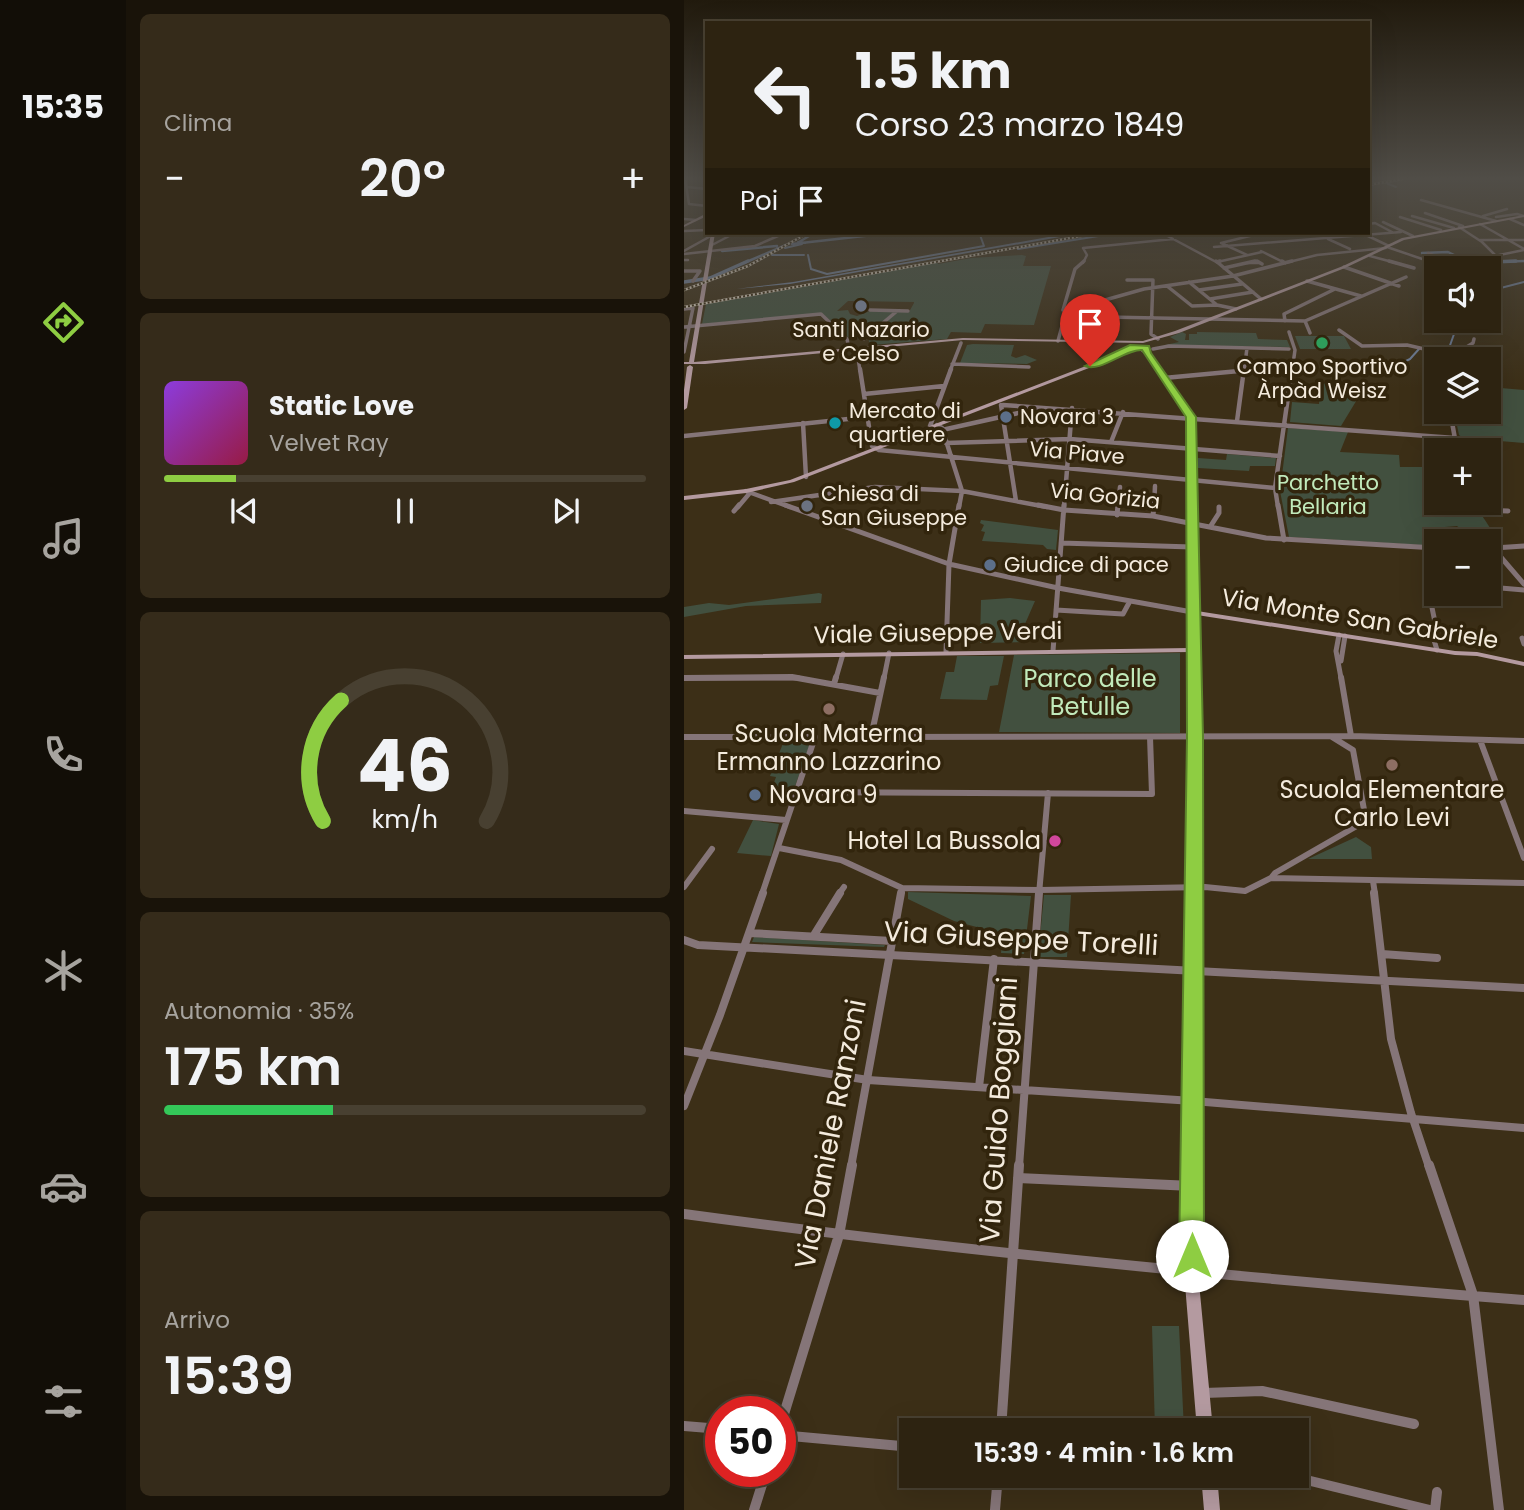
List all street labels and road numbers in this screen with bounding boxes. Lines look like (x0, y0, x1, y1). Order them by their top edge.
street label: Via Piave (1028, 434, 1126, 471)
street label: Via Gorizia (1048, 475, 1162, 516)
street label: Via Monte San Gabriele (1219, 580, 1501, 657)
street label: Viale Giuseppe Verdi (813, 614, 1063, 651)
street label: Via Giuseppe Torelli (883, 912, 1159, 965)
street label: Via Guido Boggiani (970, 976, 1027, 1244)
street label: Via Daniele Ranzoni (785, 996, 876, 1272)

